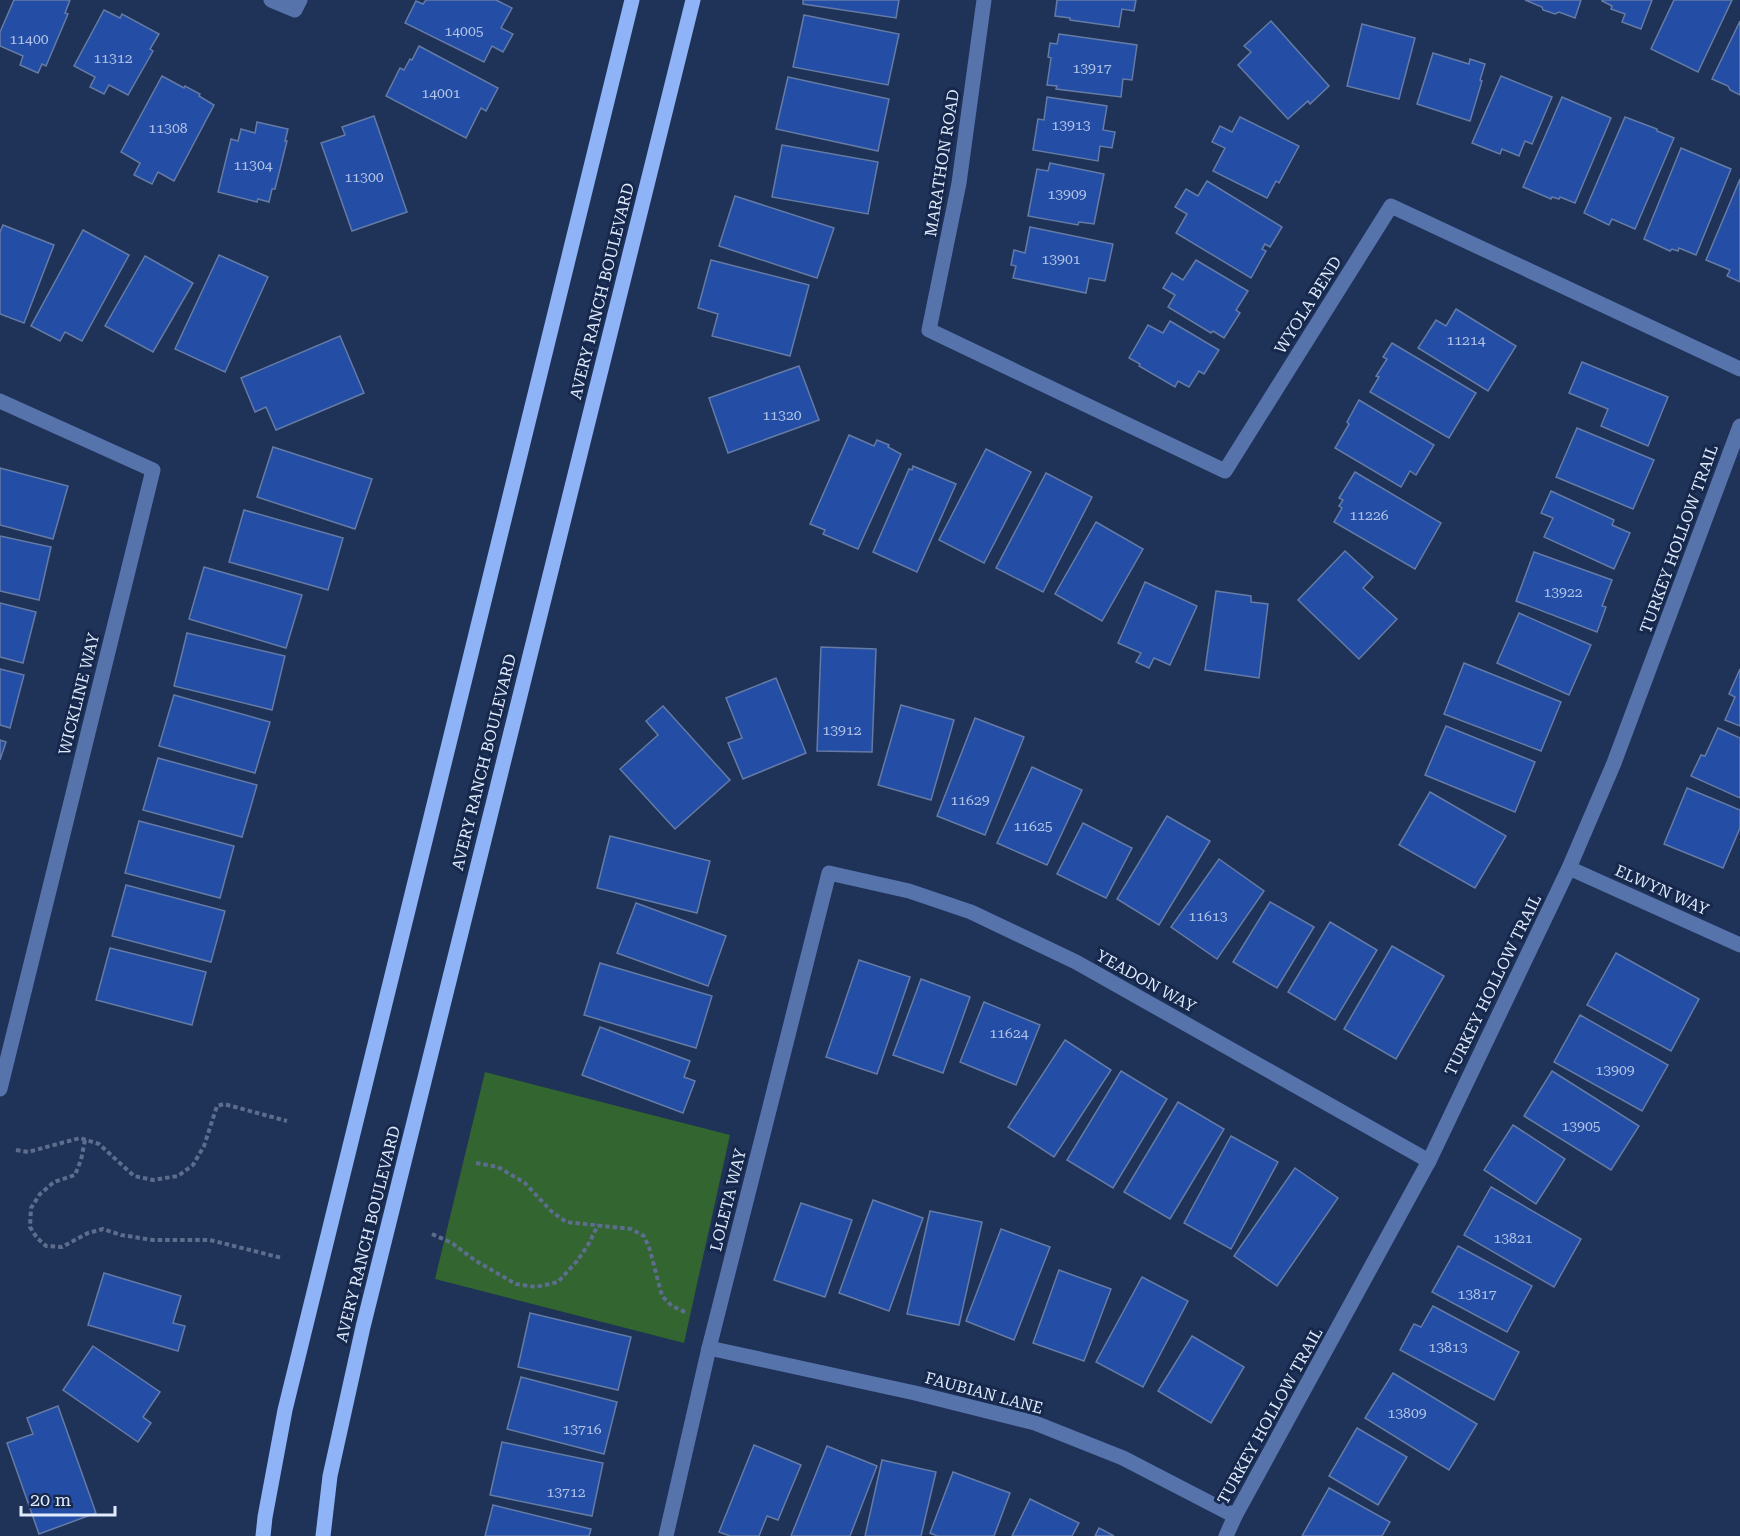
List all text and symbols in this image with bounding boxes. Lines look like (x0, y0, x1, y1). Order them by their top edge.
house number: 14005 (444, 23, 484, 39)
house number: 11400 (9, 31, 49, 47)
house number: 11312 (93, 50, 133, 66)
house number: 13917 (1072, 60, 1112, 76)
house number: 14001 (421, 85, 461, 101)
street label: MARATHON ROAD (921, 88, 963, 238)
house number: 13913 (1051, 117, 1091, 133)
house number: 11308 (148, 120, 188, 136)
house number: 11304 (233, 157, 273, 173)
house number: 11300 (344, 169, 384, 185)
street label: AVERY RANCH BOULEVARD (566, 181, 638, 401)
house number: 13909 (1047, 186, 1087, 202)
house number: 13901 (1041, 251, 1081, 267)
street label: WYOLA BEND (1271, 253, 1345, 357)
house number: 11214 (1446, 332, 1486, 348)
house number: 11320 (762, 407, 802, 423)
street label: TURKEY HOLLOW TRAIL (1636, 442, 1722, 636)
house number: 11226 (1349, 507, 1389, 523)
house number: 13922 (1543, 584, 1583, 600)
street label: WICKLINE WAY (55, 631, 103, 757)
street label: AVERY RANCH BOULEVARD (448, 652, 520, 872)
house number: 13912 (822, 722, 862, 738)
house number: 11629 (950, 792, 990, 808)
house number: 11625 (1013, 818, 1053, 834)
street label: ELWYN WAY (1612, 861, 1712, 919)
street label: TURKEY HOLLOW TRAIL (1441, 891, 1545, 1079)
house number: 11613 (1188, 908, 1228, 924)
street label: YEADON WAY (1093, 946, 1199, 1016)
house number: 11624 (989, 1025, 1029, 1041)
house number: 13909 (1595, 1062, 1635, 1078)
house number: 13905 (1561, 1118, 1601, 1134)
street label: AVERY RANCH BOULEVARD (332, 1124, 404, 1344)
street label: LOLETA WAY (706, 1147, 750, 1253)
house number: 13821 (1493, 1230, 1533, 1246)
house number: 13817 (1457, 1286, 1497, 1302)
street label: TURKEY HOLLOW TRAIL (1213, 1324, 1327, 1508)
house number: 13813 (1428, 1339, 1468, 1355)
street label: FAUBIAN LANE (923, 1368, 1045, 1418)
house number: 13809 (1387, 1405, 1427, 1421)
house number: 13716 (562, 1421, 602, 1437)
scale bar (21, 1479, 116, 1517)
house number: 13712 (546, 1484, 586, 1500)
text: 20 m (30, 1489, 71, 1510)

